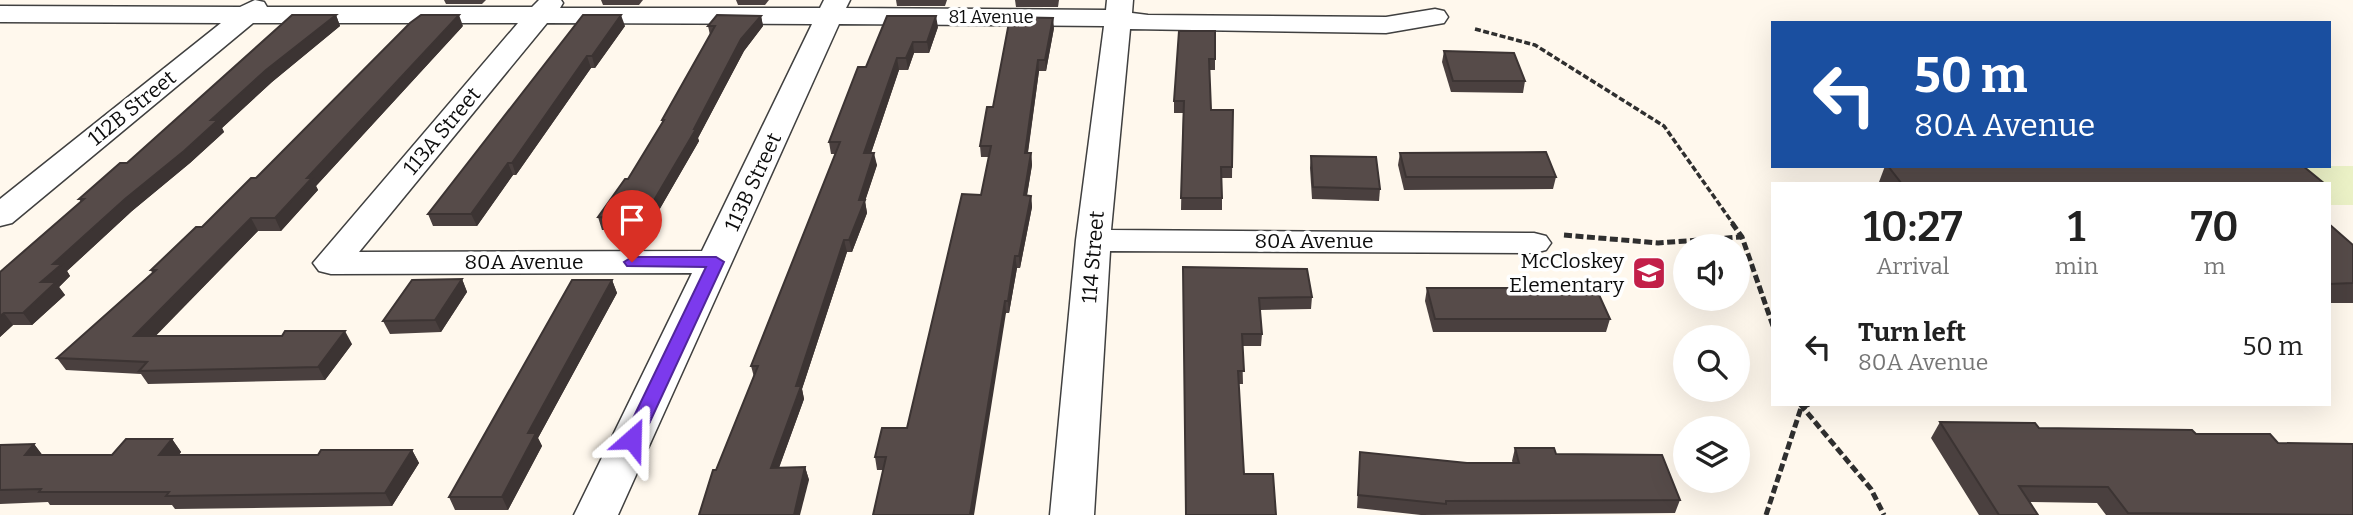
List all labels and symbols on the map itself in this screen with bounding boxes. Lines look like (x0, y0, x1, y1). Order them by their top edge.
street label: 81 Avenue (948, 6, 1034, 28)
street label: 112B Street (83, 64, 181, 151)
street label: 113A Street (398, 82, 486, 180)
street label: 113B Street (719, 128, 787, 235)
pin (602, 190, 662, 262)
street label: 114 Street (1076, 209, 1110, 304)
street label: 80A Avenue (1255, 228, 1374, 254)
place label: McCloskey Elementary (1509, 248, 1625, 298)
street label: 80A Avenue (465, 249, 584, 275)
school or university icon: McCloskey Elementary (1630, 254, 1668, 292)
position arrow (595, 402, 669, 476)

